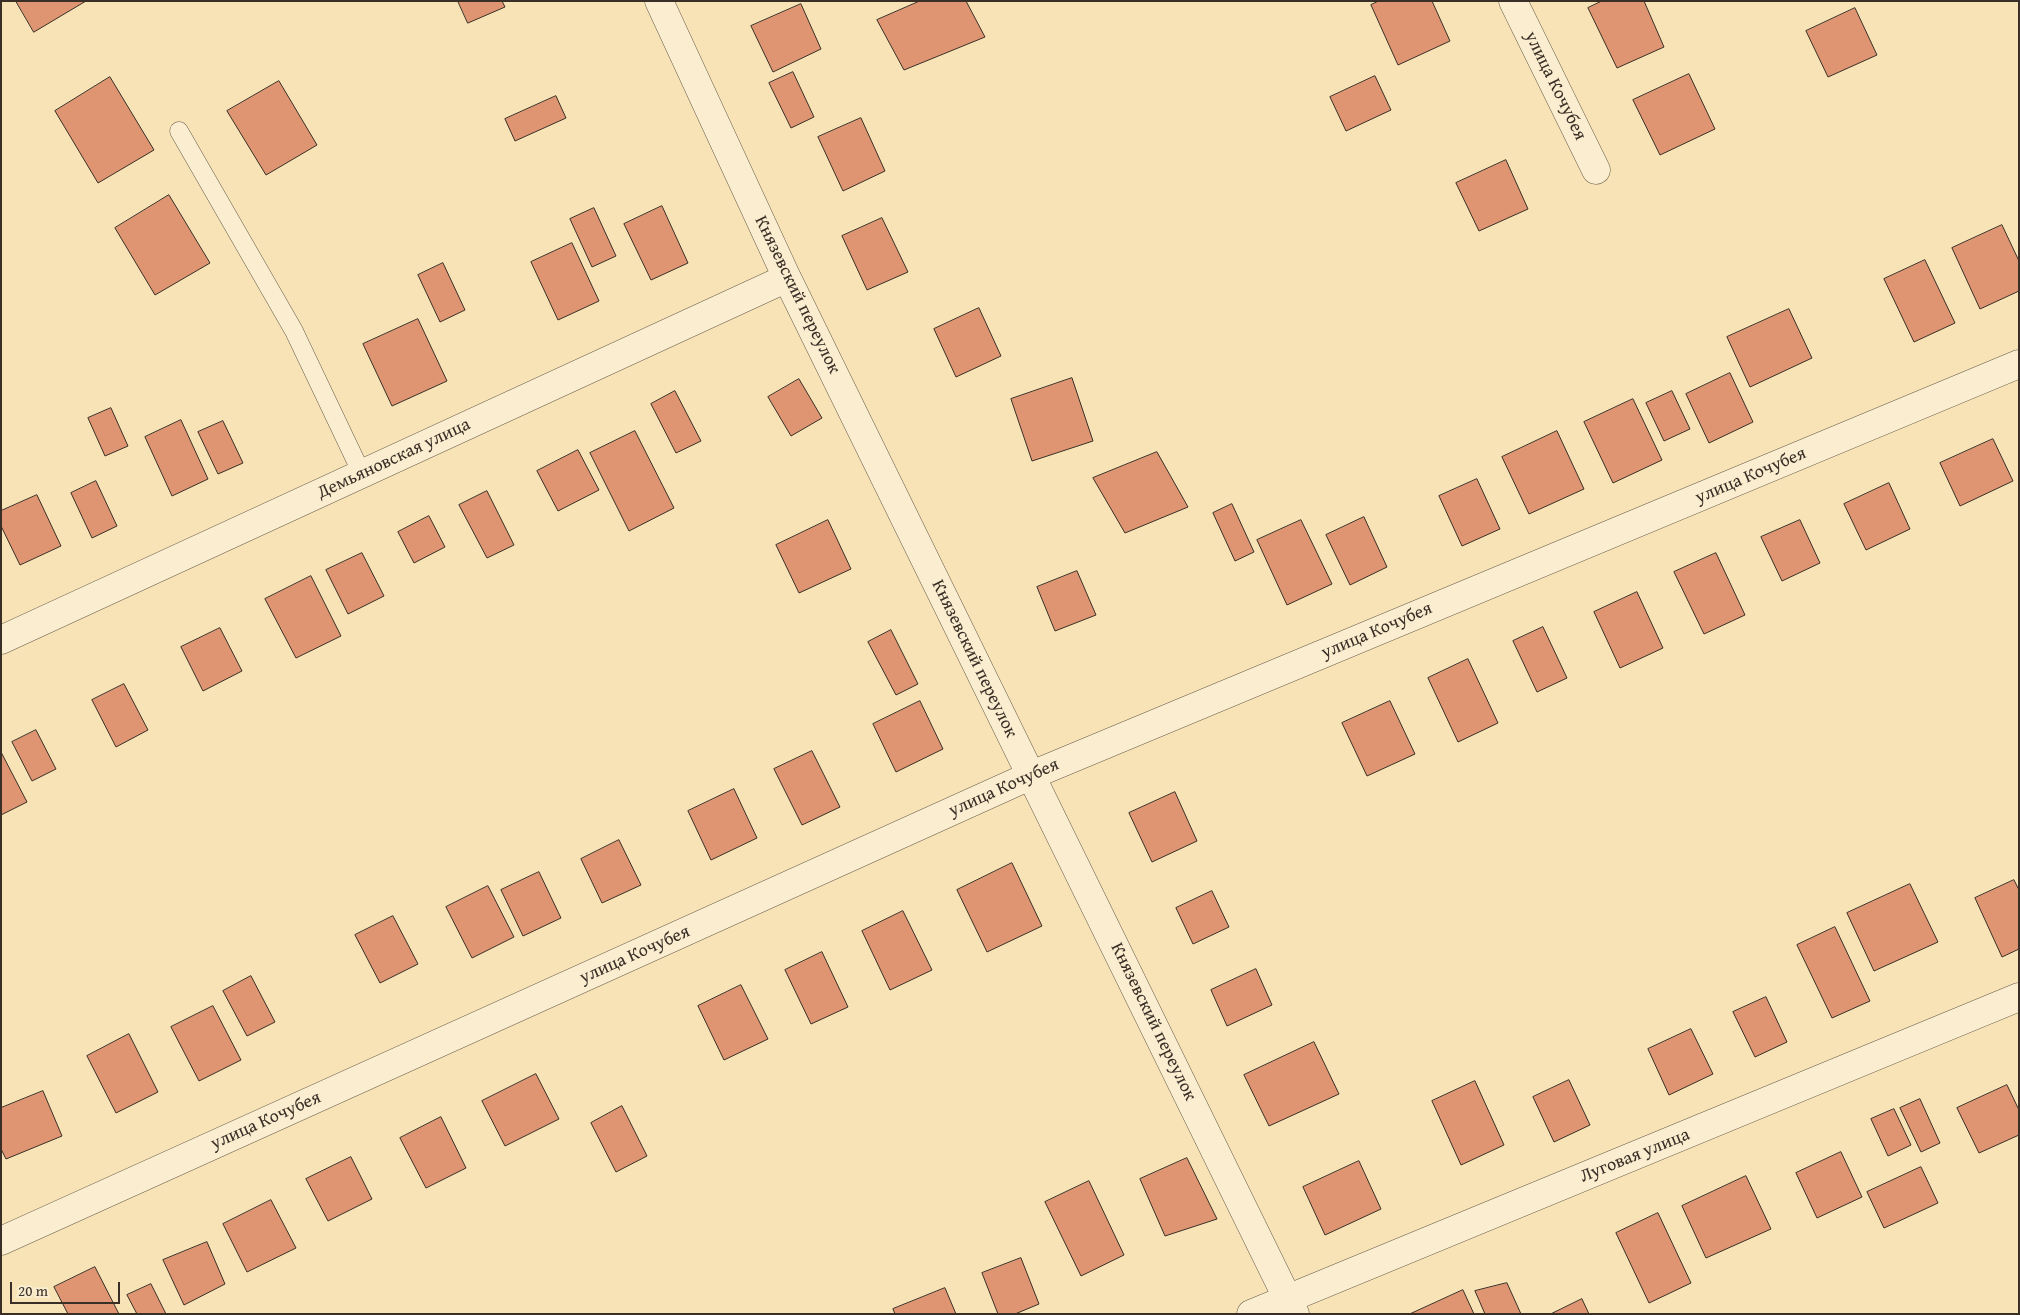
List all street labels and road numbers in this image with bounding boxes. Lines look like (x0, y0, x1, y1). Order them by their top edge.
street label: улица Кочубея (1519, 28, 1591, 144)
street label: Князевский переулок (749, 213, 845, 377)
street label: Демьяновская улица (314, 414, 474, 504)
street label: улица Кочубея (1692, 443, 1810, 509)
street label: Князевский переулок (926, 577, 1022, 741)
street label: улица Кочубея (1318, 598, 1436, 664)
street label: улица Кочубея (946, 754, 1062, 822)
street label: улица Кочубея (577, 921, 693, 989)
street label: Князевский переулок (1105, 940, 1201, 1104)
street label: улица Кочубея (208, 1087, 324, 1155)
street label: Луговая улица (1577, 1124, 1693, 1188)

